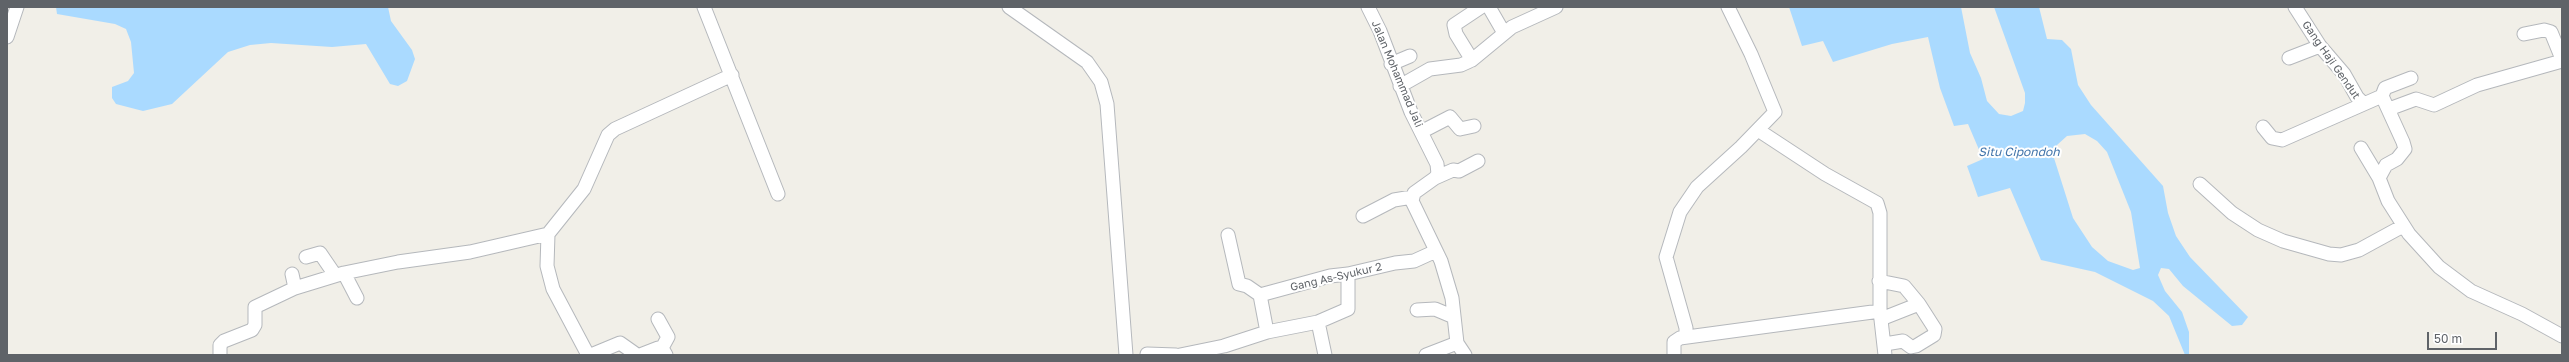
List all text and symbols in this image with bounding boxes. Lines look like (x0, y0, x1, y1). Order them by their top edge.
street label: Gang Haji Gendut (2299, 18, 2363, 102)
street label: Jalan Mohammad Jali (1369, 19, 1425, 129)
water label: Situ Cipondoh (1978, 145, 2060, 159)
street label: Gang As-Syukur 2 (1289, 260, 1383, 294)
scale bar (2429, 324, 2499, 350)
text: 50 m (2434, 331, 2462, 346)

